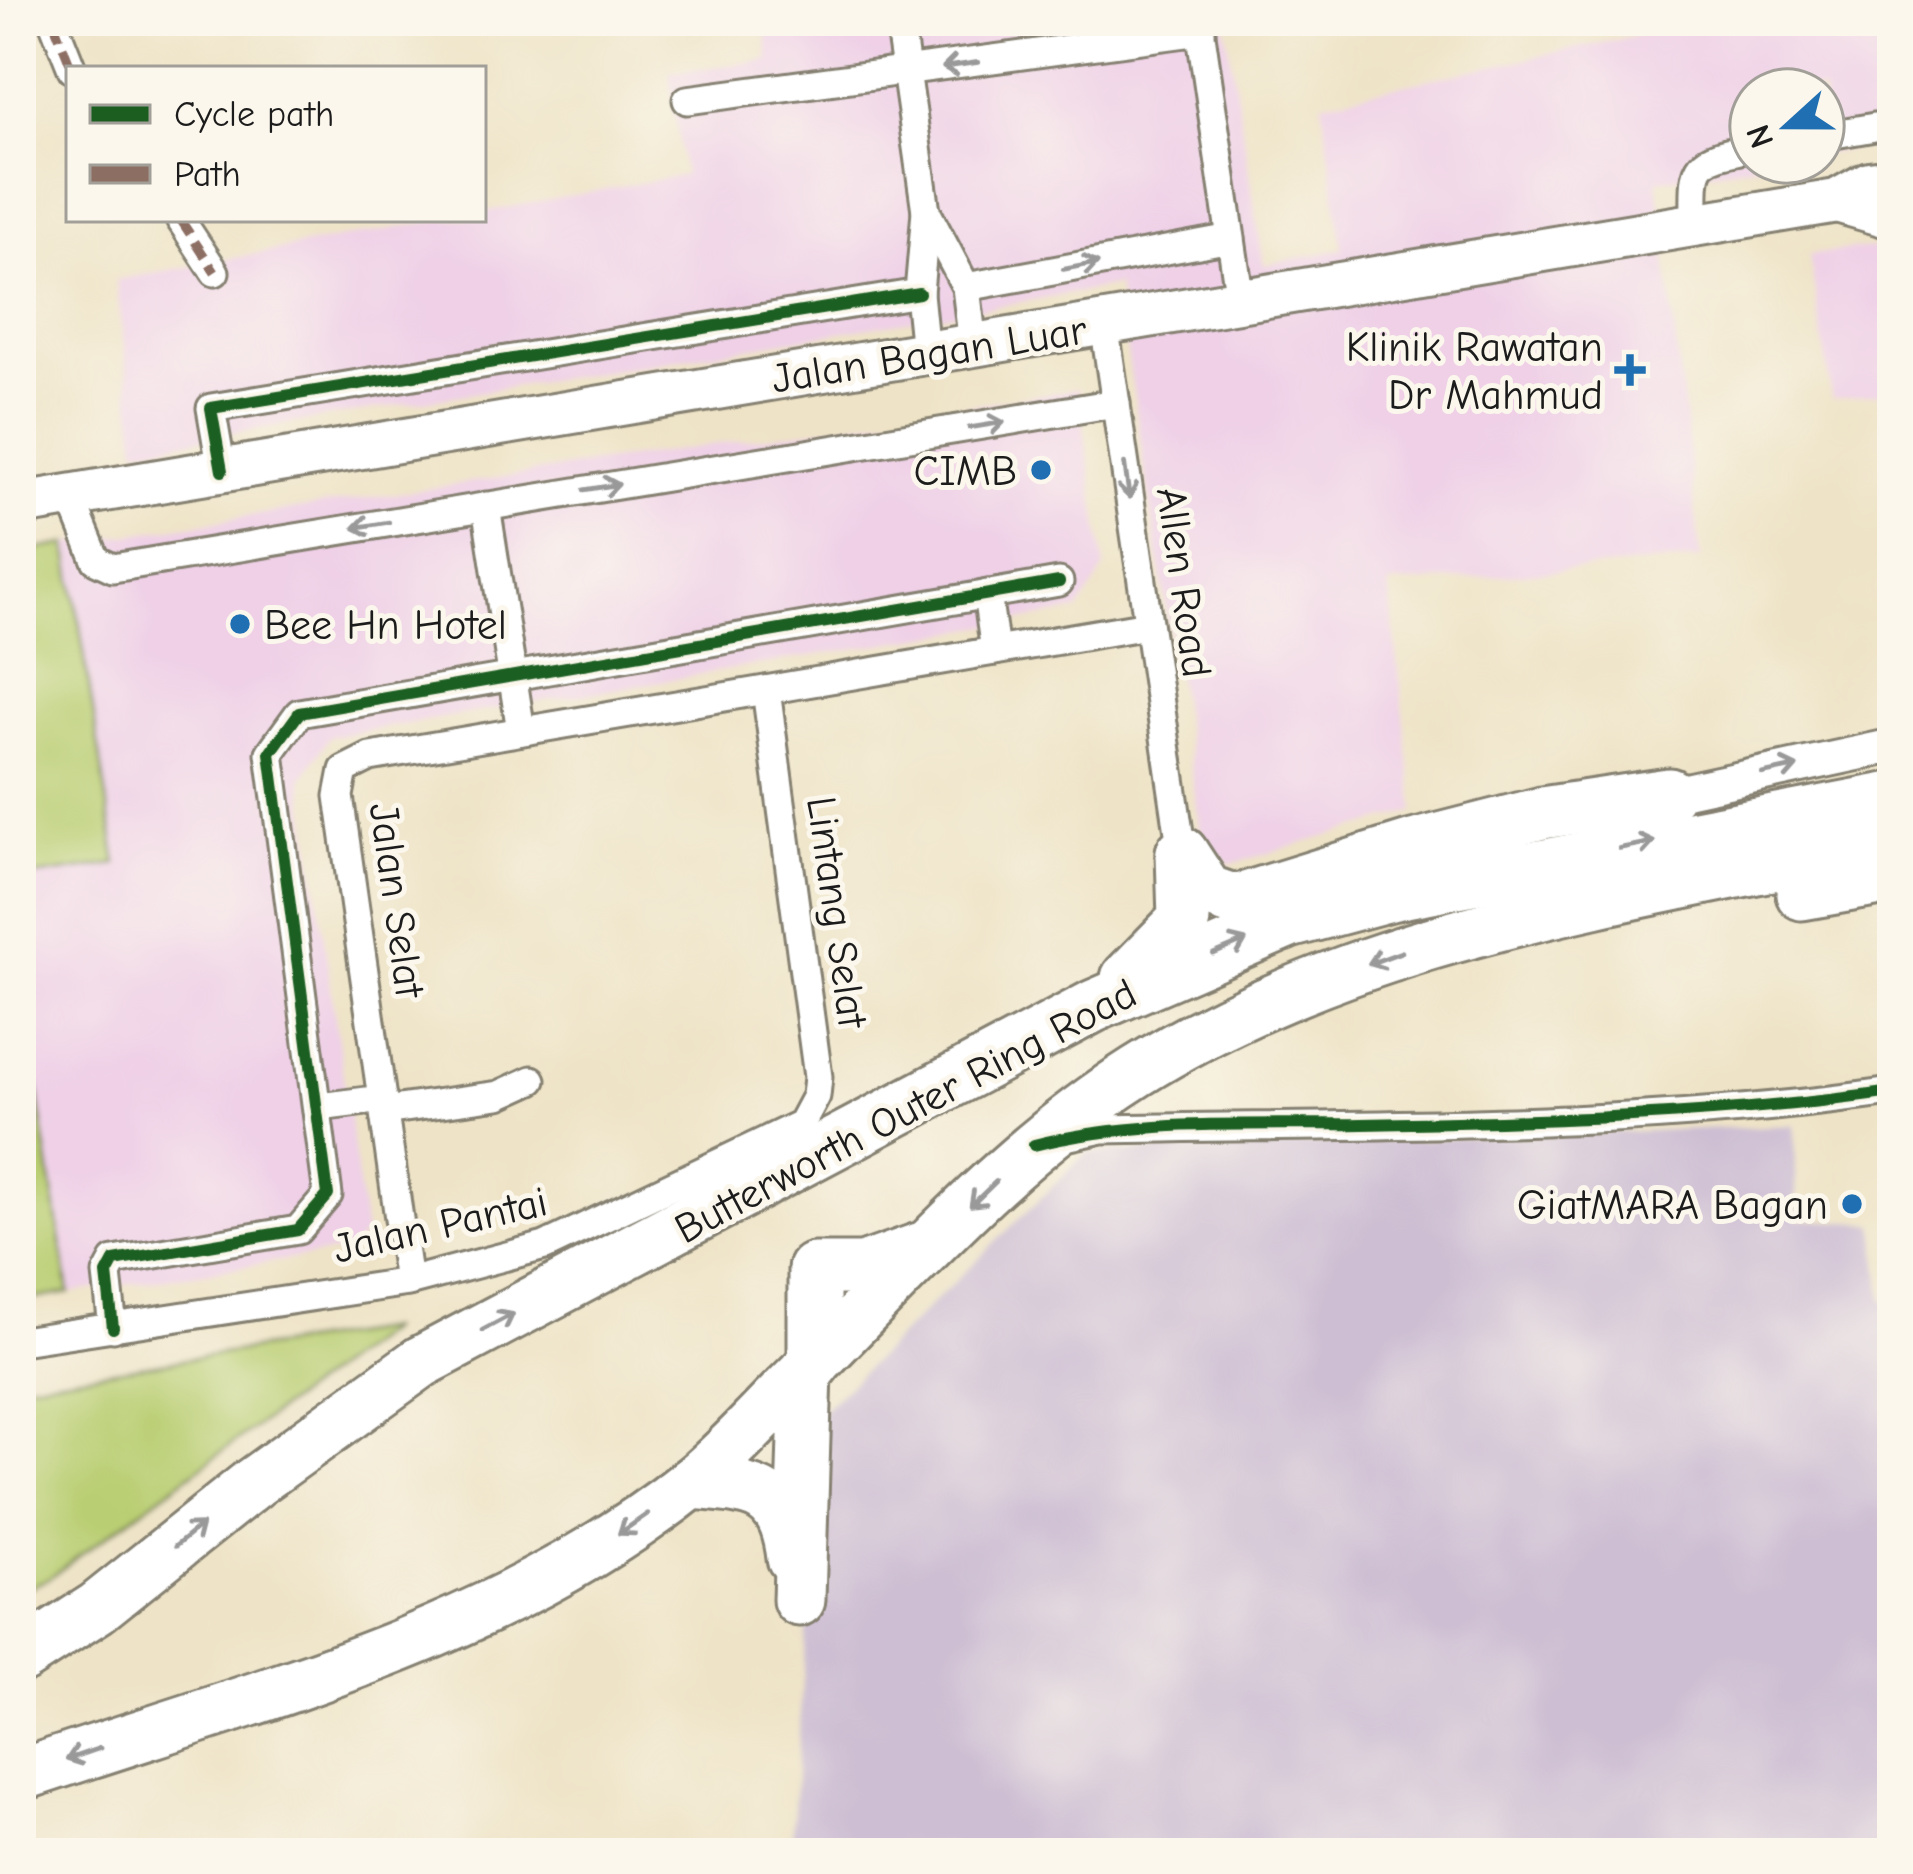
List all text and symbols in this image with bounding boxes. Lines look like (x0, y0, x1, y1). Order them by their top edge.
one-way arrow (941, 54, 980, 76)
legend (66, 66, 486, 222)
north arrow (1727, 66, 1847, 186)
text: Cycle path (174, 94, 334, 135)
text: N (1738, 120, 1782, 153)
text: Path (174, 154, 241, 195)
one-way arrow (1061, 253, 1100, 276)
street label: Jalan Bagan Luar (768, 305, 1091, 404)
place label: Klinik Rawatan Dr Mahmud (1346, 323, 1603, 420)
marker: Klinik Rawatan Dr Mahmud (1614, 354, 1646, 386)
one-way arrow (966, 412, 1005, 435)
place label: CIMB (914, 447, 1017, 496)
marker: CIMB (1028, 457, 1054, 483)
one-way arrow (1116, 460, 1139, 499)
one-way arrow (581, 475, 620, 498)
street label: Allen Road (1146, 484, 1221, 681)
one-way arrow (352, 515, 391, 538)
place label: Bee Hn Hotel (264, 601, 507, 650)
marker: Bee Hn Hotel (227, 611, 253, 637)
one-way arrow (1760, 758, 1799, 780)
street label: Lintang Selat (796, 794, 877, 1033)
street label: Jalan Selat (359, 800, 435, 1003)
one-way arrow (1617, 833, 1656, 855)
one-way arrow (1210, 935, 1247, 956)
one-way arrow (1367, 949, 1404, 970)
street label: Butterworth Outer Ring Road (667, 969, 1145, 1254)
street label: Jalan Pantai (329, 1177, 552, 1274)
one-way arrow (968, 1180, 998, 1208)
place label: GiatMARA Bagan (1517, 1181, 1828, 1230)
marker: GiatMARA Bagan (1839, 1191, 1865, 1217)
one-way arrow (480, 1310, 515, 1333)
one-way arrow (617, 1511, 650, 1536)
one-way arrow (172, 1522, 204, 1549)
one-way arrow (65, 1744, 103, 1766)

